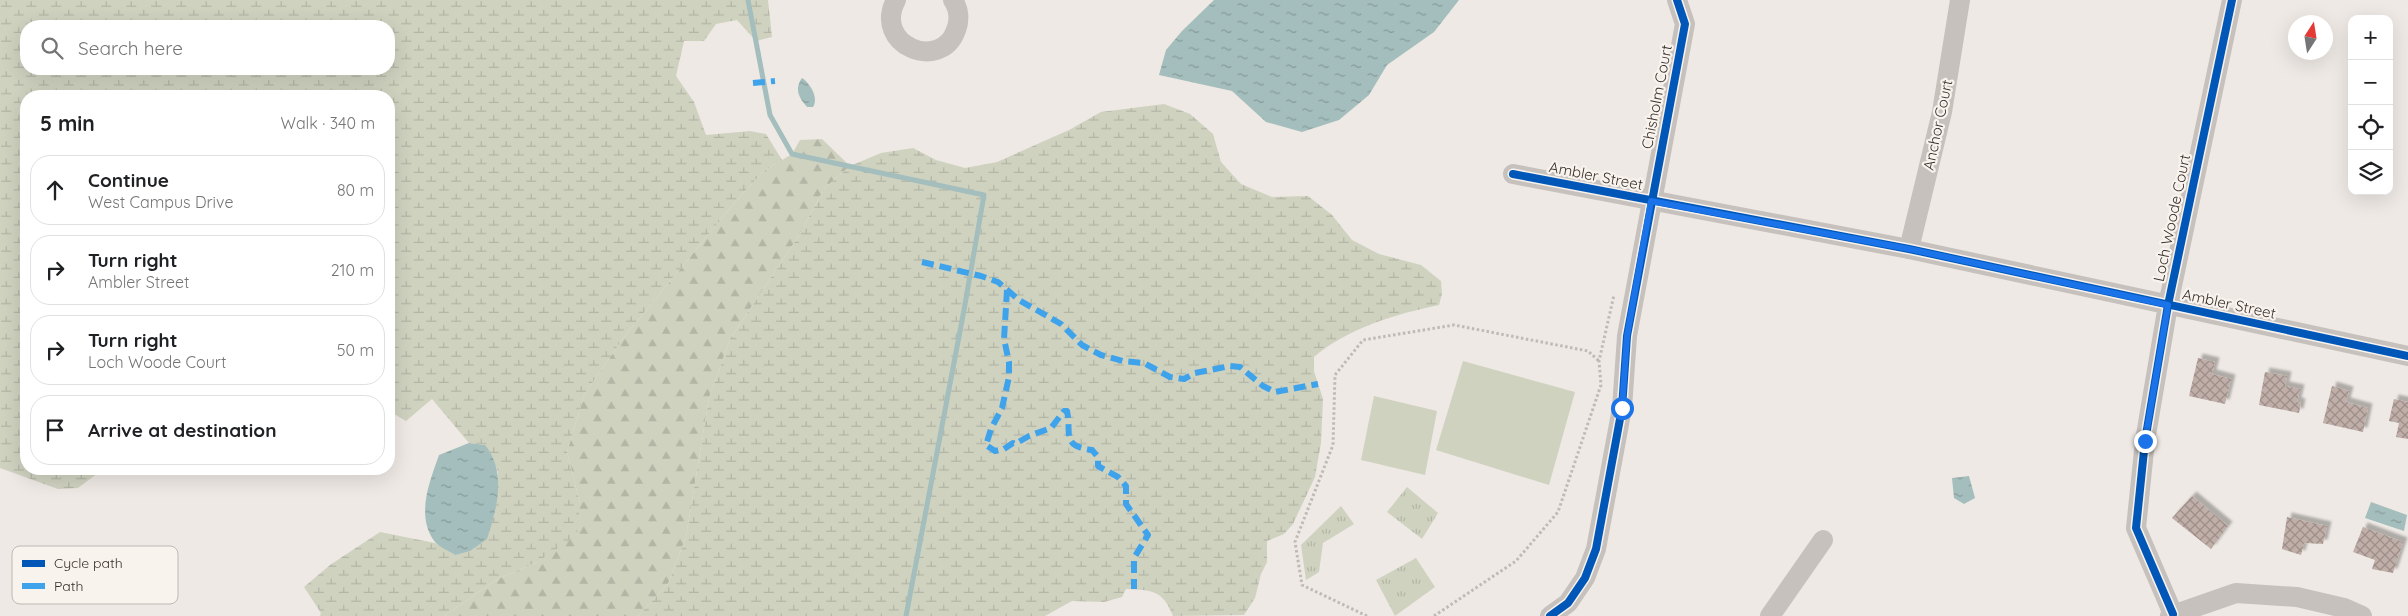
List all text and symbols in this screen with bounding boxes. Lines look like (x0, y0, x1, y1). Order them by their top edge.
north arrow (2288, 15, 2333, 60)
map controls (2348, 15, 2393, 195)
button: + (2348, 15, 2393, 60)
search box (20, 20, 395, 75)
icon: search (38, 34, 66, 62)
text: Search here (78, 36, 183, 60)
street label: Chisholm Court (1637, 43, 1676, 151)
button: − (2348, 60, 2393, 105)
street label: Anchor Court (1919, 78, 1956, 172)
button: locate (2348, 105, 2393, 150)
text: 5 min (40, 110, 95, 136)
text: Walk · 340 m (281, 113, 375, 133)
button: layers (2348, 150, 2393, 195)
street label: Loch Woode Court (2149, 152, 2194, 283)
street label: Ambler Street (1548, 157, 1645, 194)
text: Continue (88, 168, 169, 192)
icon: ahead (41, 176, 69, 204)
text: 80 m (337, 180, 374, 200)
text: West Campus Drive (88, 192, 233, 212)
text: Turn right (88, 248, 177, 272)
icon: right (41, 256, 69, 284)
text: 210 m (331, 260, 374, 280)
text: Ambler Street (88, 272, 189, 292)
street label: Ambler Street (2181, 284, 2278, 323)
text: Turn right (88, 328, 177, 352)
icon: right (41, 336, 69, 364)
text: 50 m (337, 340, 374, 360)
text: Loch Woode Court (88, 352, 226, 372)
route start (1611, 397, 1634, 420)
icon: arrive (41, 416, 69, 444)
text: Arrive at destination (88, 418, 277, 442)
route end (2134, 430, 2157, 453)
legend (12, 546, 178, 604)
text: Cycle path (54, 554, 123, 572)
text: Path (54, 577, 83, 595)

